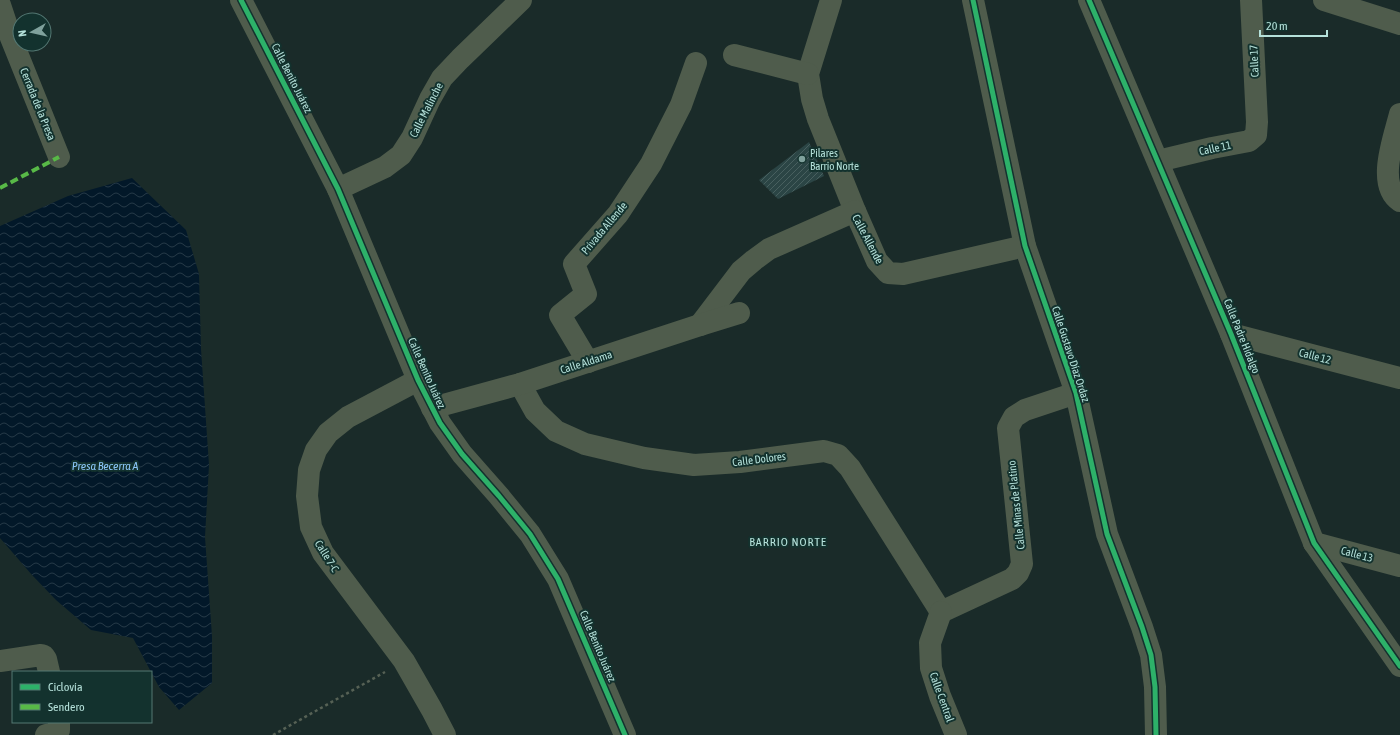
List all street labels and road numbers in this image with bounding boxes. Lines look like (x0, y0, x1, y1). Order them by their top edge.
street label: Calle Benito Juárez (269, 41, 315, 115)
street label: Calle 17 (1247, 44, 1261, 78)
street label: Cerrada de la Presa (18, 66, 58, 142)
street label: Calle Malinche (407, 81, 445, 139)
street label: Calle 11 (1198, 139, 1232, 157)
street label: Privada Allende (579, 200, 629, 256)
street label: Calle Allende (850, 212, 886, 266)
street label: Calle Padre Hidalgo (1222, 297, 1262, 375)
street label: Calle Gustavo Díaz Ordaz (1050, 305, 1092, 403)
street label: Calle Benito Juárez (406, 336, 448, 410)
street label: Calle 12 (1298, 346, 1332, 366)
street label: Calle Aldama (559, 348, 613, 376)
street label: Calle Dolores (732, 450, 787, 468)
street label: Calle Minas de Platino (1005, 460, 1027, 550)
street label: Calle 7-C (313, 538, 341, 574)
street label: Calle 13 (1340, 544, 1374, 564)
street label: Calle Benito Juárez (578, 609, 618, 683)
street label: Calle Central (928, 671, 957, 723)

